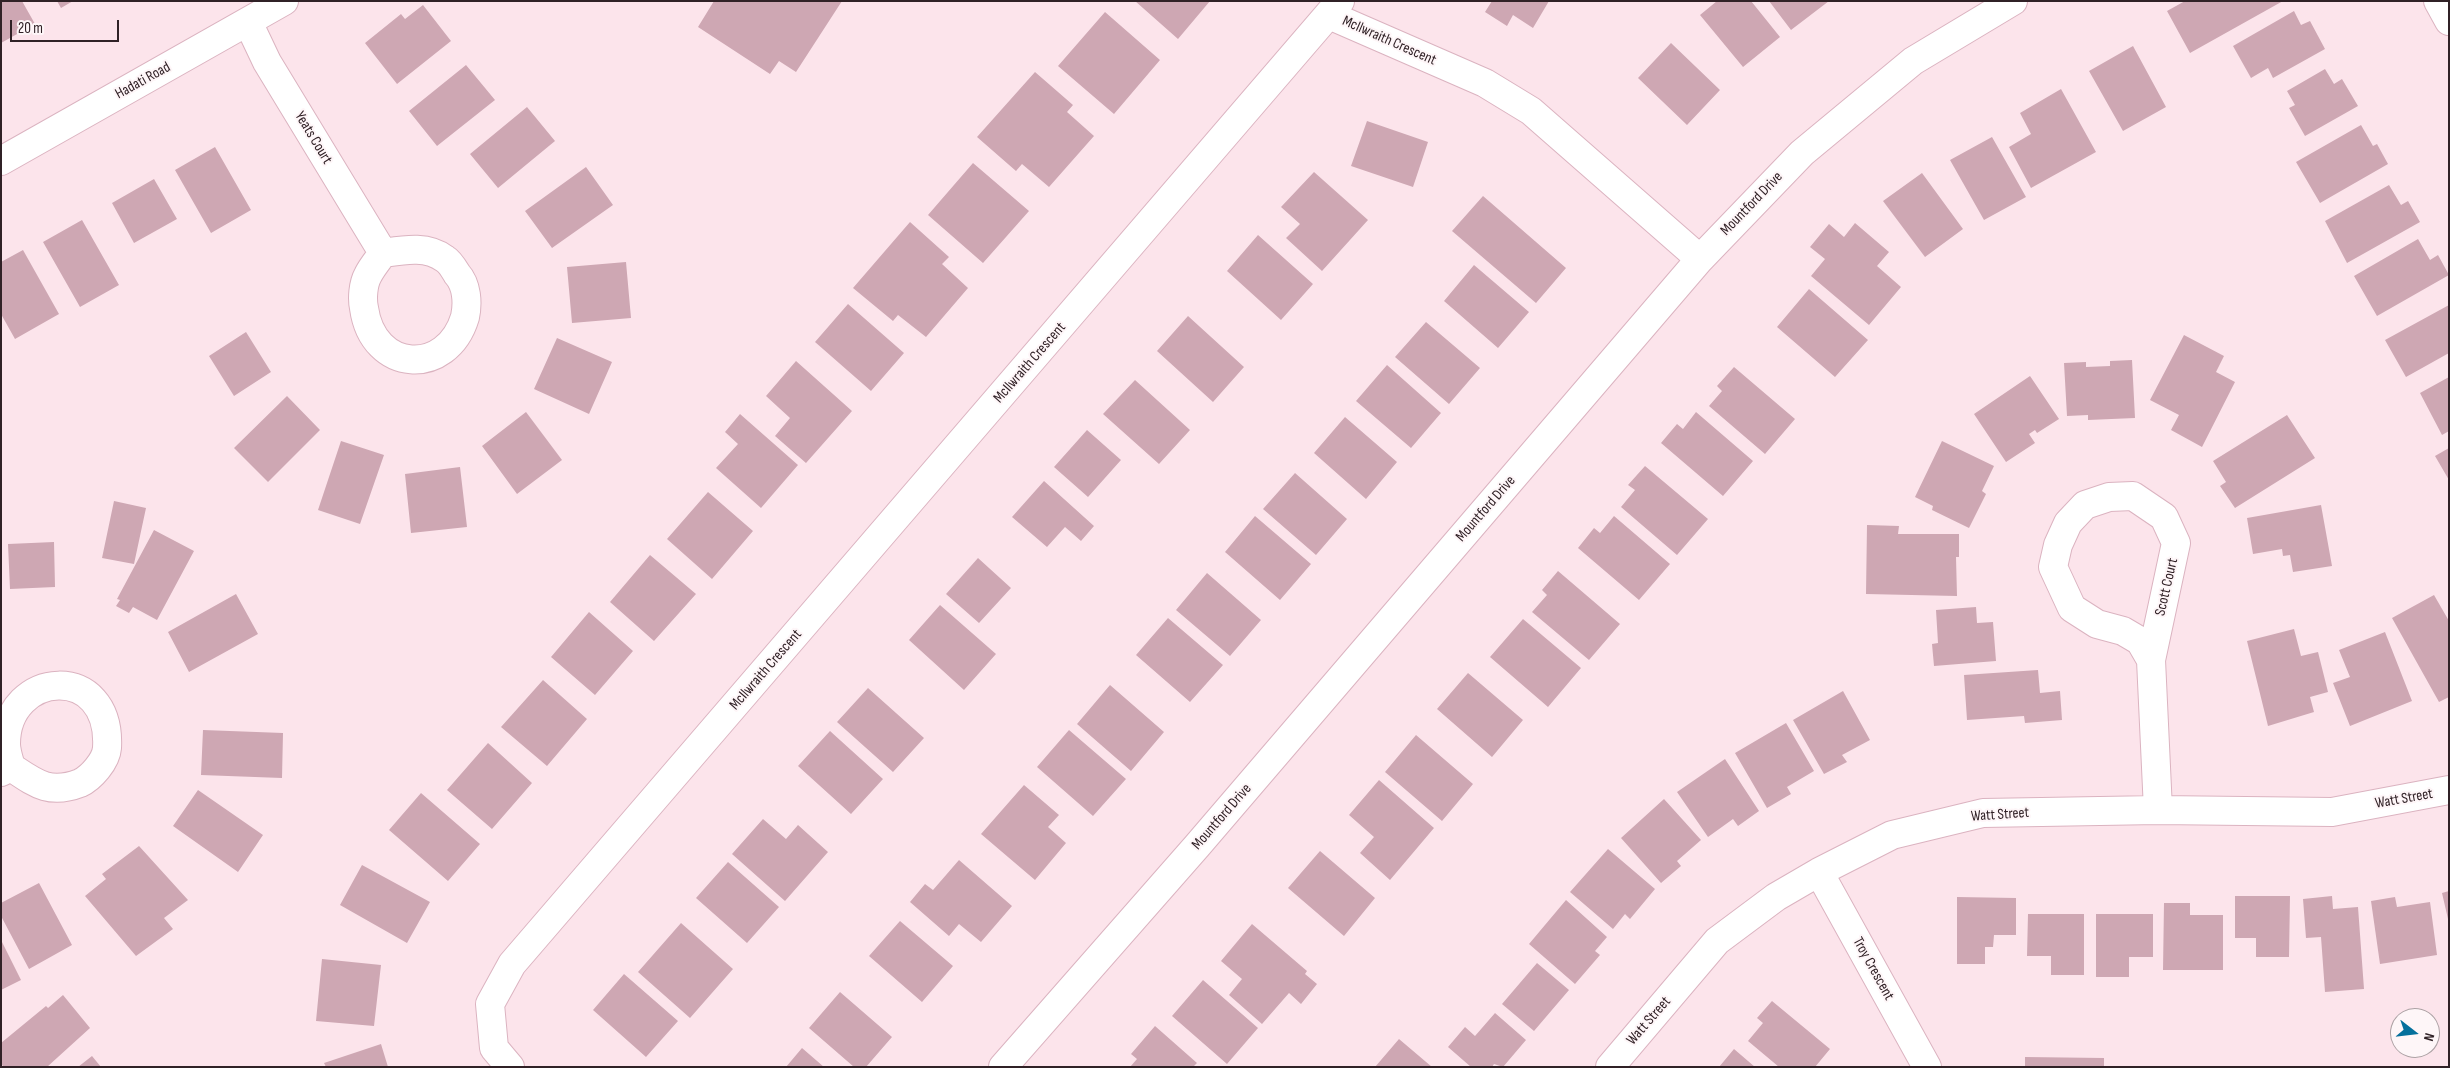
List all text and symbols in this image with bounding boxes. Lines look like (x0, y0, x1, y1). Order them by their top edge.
scale bar (12, 10, 121, 42)
street label: McIlwraith Crescent (1339, 12, 1439, 70)
text: 20 m (18, 19, 43, 38)
street label: Hadati Road (112, 59, 174, 103)
street label: Yeats Court (290, 108, 336, 168)
street label: Mountford Drive (1717, 168, 1787, 240)
street label: McIlwraith Crescent (990, 319, 1070, 407)
street label: Mountford Drive (1452, 472, 1520, 546)
street label: Scott Court (2152, 556, 2182, 618)
street label: McIlwraith Crescent (726, 626, 806, 714)
street label: Mountford Drive (1188, 780, 1256, 854)
street label: Watt Street (2374, 785, 2434, 813)
street label: Watt Street (1970, 804, 2030, 826)
street label: Troy Crescent (1848, 934, 1898, 1004)
street label: Watt Street (1623, 993, 1675, 1049)
north arrow (2390, 1008, 2440, 1058)
text: N (2420, 1031, 2438, 1043)

